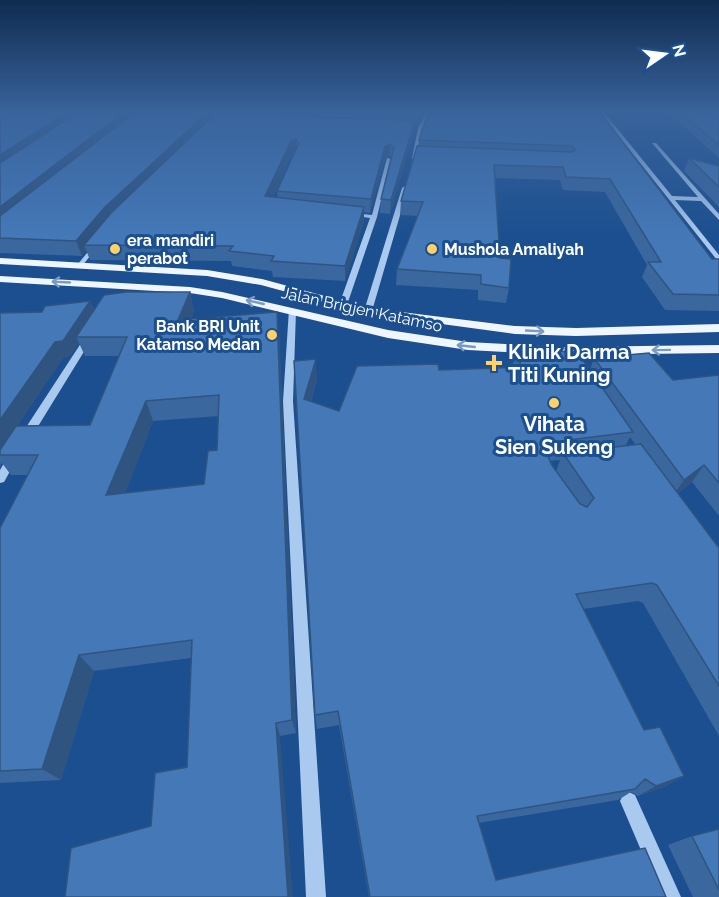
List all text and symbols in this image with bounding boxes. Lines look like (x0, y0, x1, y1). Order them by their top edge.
north arrow (635, 24, 695, 84)
text: N (668, 42, 690, 59)
place label: era mandiri perabot (127, 231, 214, 268)
place label: Mushola Amaliyah (444, 240, 584, 259)
marker: era mandiri perabot (108, 242, 122, 256)
marker: Mushola Amaliyah (425, 242, 439, 256)
one-way arrow (51, 276, 71, 287)
street label: Jalan Brigjen Katamso (280, 283, 444, 336)
one-way arrow (245, 296, 264, 308)
place label: Bank BRI Unit Katamso Medan (136, 317, 260, 354)
one-way arrow (525, 326, 545, 337)
marker: Bank BRI Unit Katamso Medan (265, 328, 279, 342)
one-way arrow (456, 340, 476, 351)
place label: Klinik Darma Titi Kuning (508, 340, 629, 387)
one-way arrow (651, 344, 671, 356)
marker: Klinik Darma Titi Kuning (485, 354, 503, 372)
marker: Vihata Sien Sukeng (547, 396, 561, 410)
place label: Vihata Sien Sukeng (495, 412, 613, 459)

